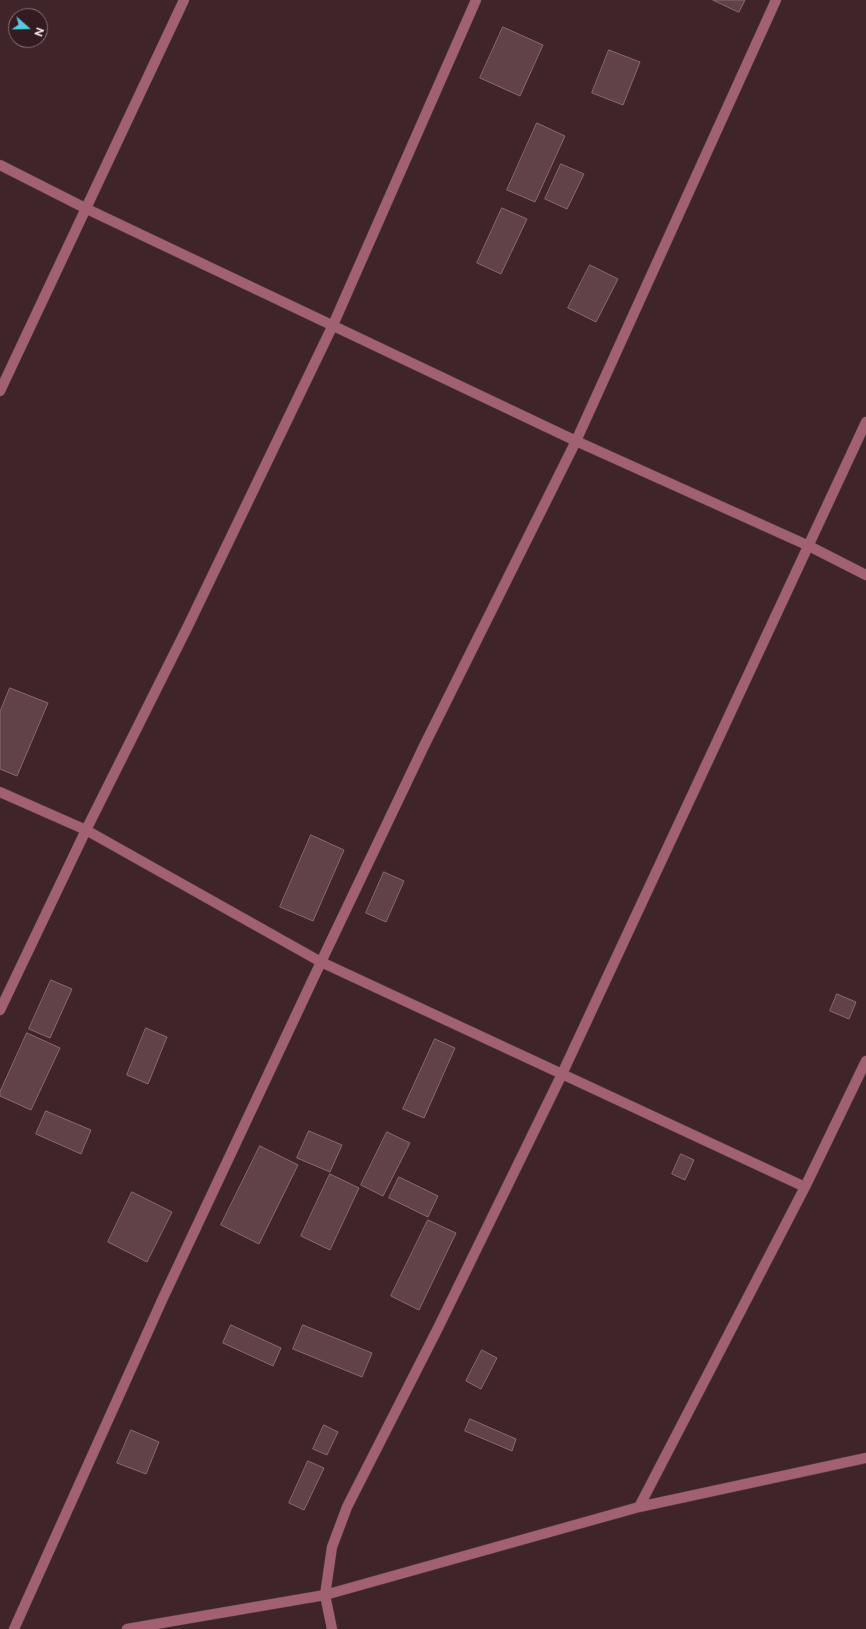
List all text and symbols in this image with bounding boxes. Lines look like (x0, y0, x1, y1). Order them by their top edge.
north arrow (8, 8, 48, 48)
text: N (31, 26, 46, 38)

